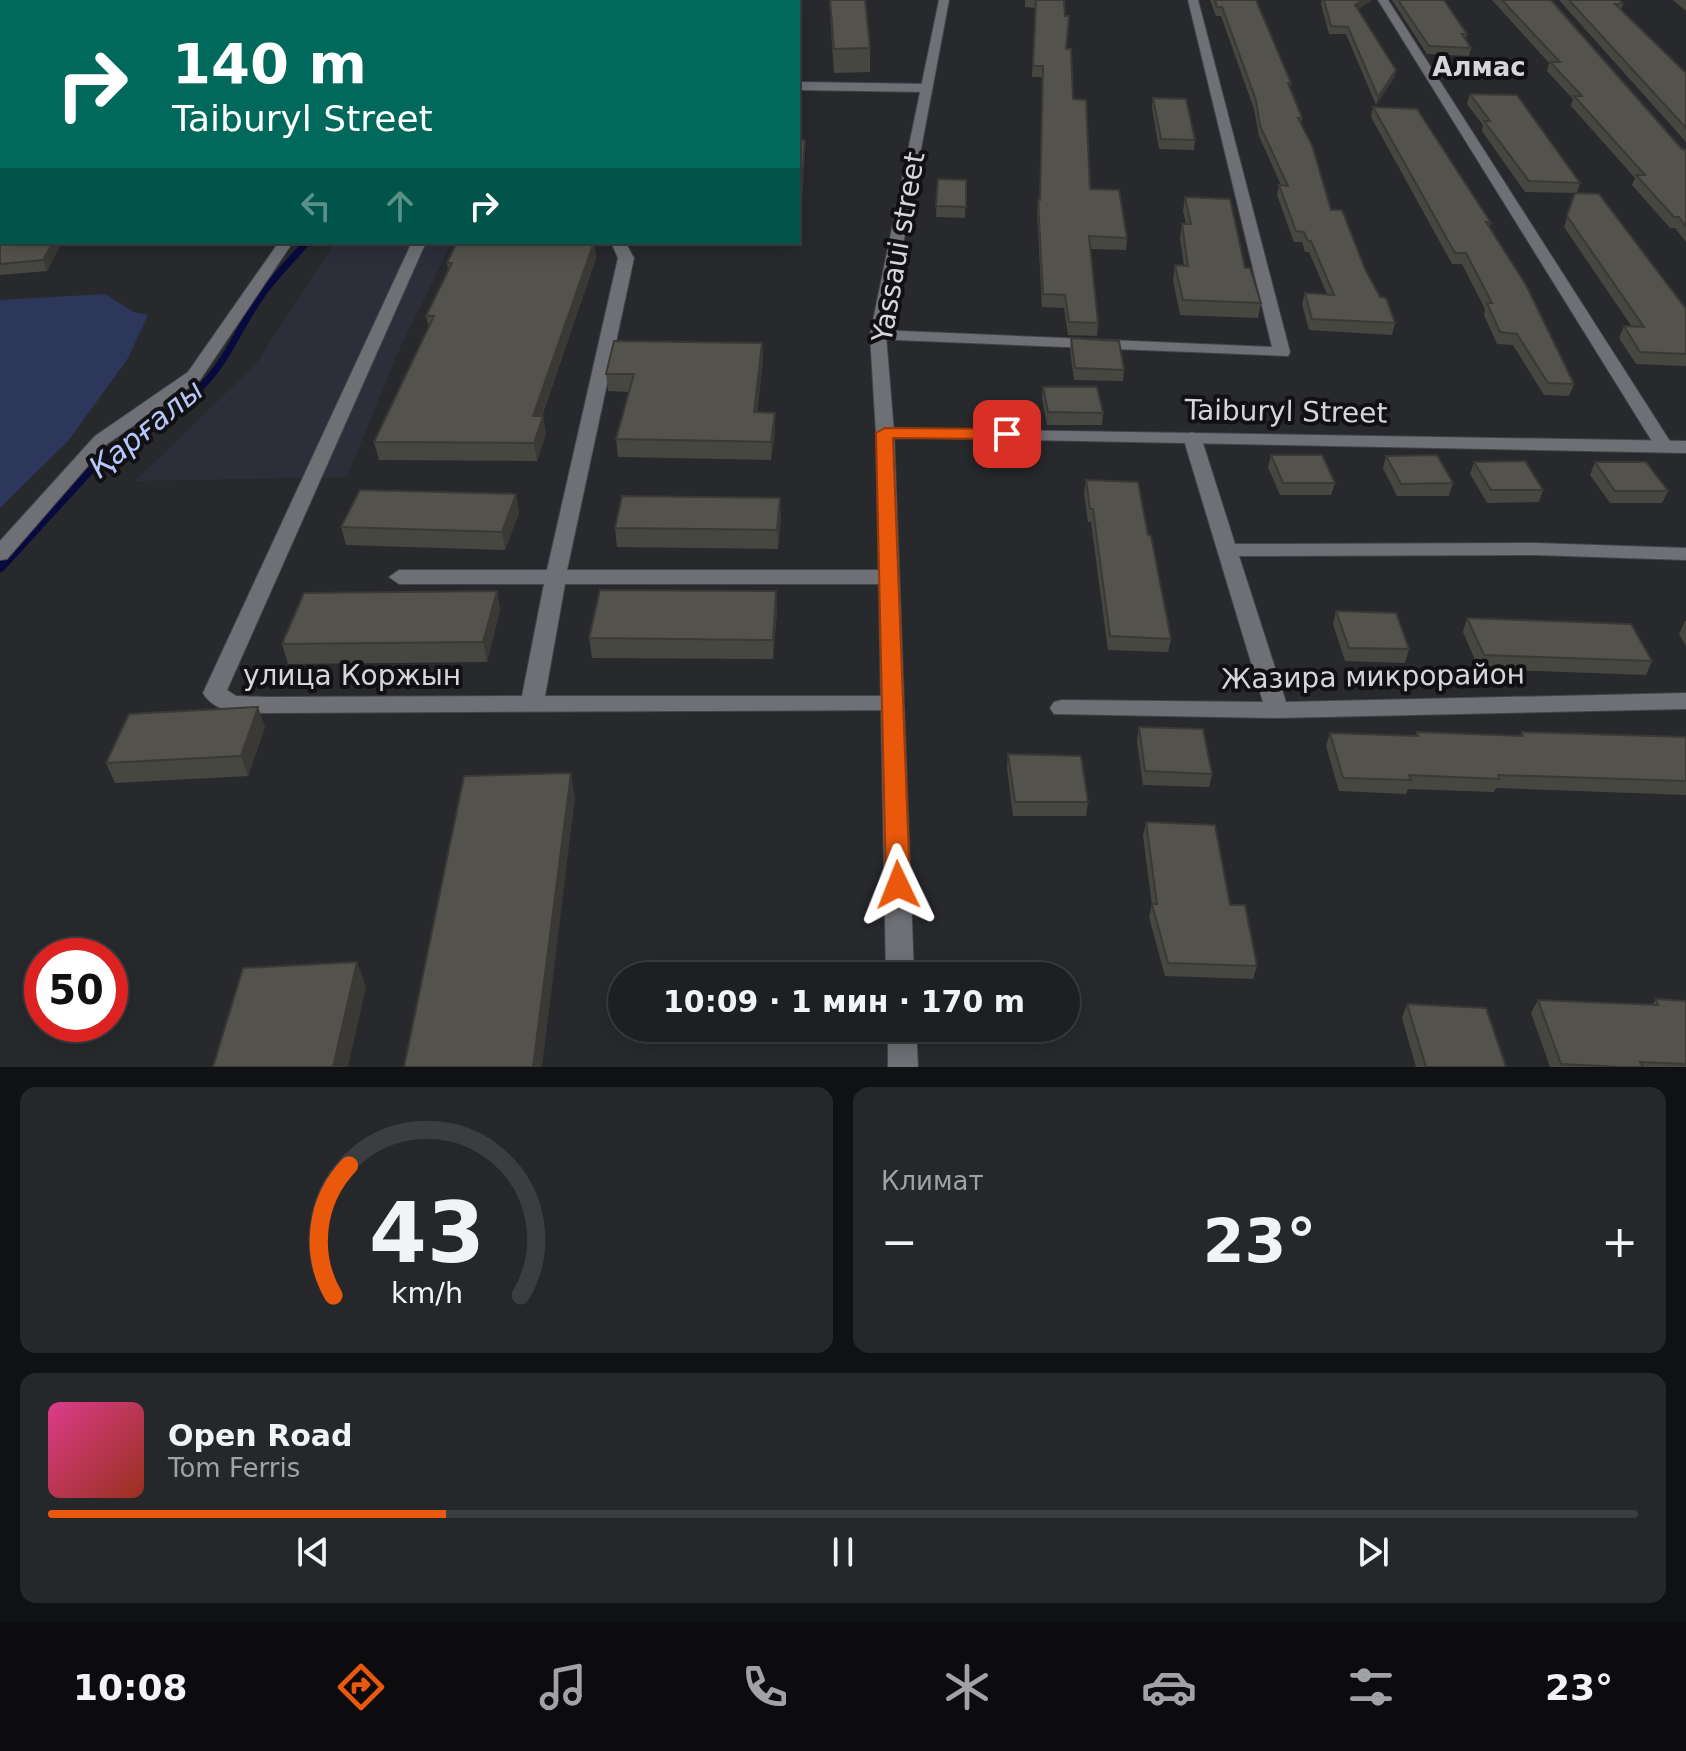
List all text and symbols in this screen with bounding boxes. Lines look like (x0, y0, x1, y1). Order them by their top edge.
text: 140 m (172, 31, 367, 96)
icon: right (40, 32, 144, 136)
district label: Алмас (1432, 52, 1526, 82)
text: Taiburyl Street (172, 98, 433, 139)
street label: Yassaui street (865, 149, 932, 346)
icon: left (294, 184, 338, 228)
icon: ahead (378, 184, 422, 228)
icon: right (462, 184, 506, 228)
water label: Қарғалы (82, 372, 210, 485)
street label: Taiburyl Street (1183, 393, 1388, 430)
pin (973, 400, 1041, 468)
icon: arrive (985, 412, 1029, 456)
street label: Жазира микрорайон (1221, 657, 1525, 696)
street label: улица Коржын (243, 659, 461, 692)
position arrow (856, 843, 940, 927)
speed limit sign: 50 (24, 938, 128, 1042)
text: 10:09 · 1 мин · 170 m (663, 984, 1025, 1019)
text: Климат (881, 1166, 984, 1196)
text: 43 (369, 1185, 484, 1282)
text: 23° (1203, 1206, 1316, 1276)
text: − (881, 1216, 918, 1267)
text: + (1601, 1216, 1638, 1267)
text: km/h (390, 1276, 463, 1310)
text: Open Road (168, 1418, 353, 1453)
text: Tom Ferris (168, 1453, 300, 1483)
icon: previous (291, 1530, 335, 1574)
icon: pause (821, 1530, 865, 1574)
icon: next (1351, 1530, 1395, 1574)
icon: directions (333, 1659, 389, 1715)
icon: music (535, 1659, 591, 1715)
icon: phone (737, 1659, 793, 1715)
icon: climate (939, 1659, 995, 1715)
icon: car (1141, 1659, 1197, 1715)
icon: filters (1343, 1659, 1399, 1715)
text: 10:08 (73, 1667, 188, 1708)
text: 23° (1545, 1667, 1613, 1708)

